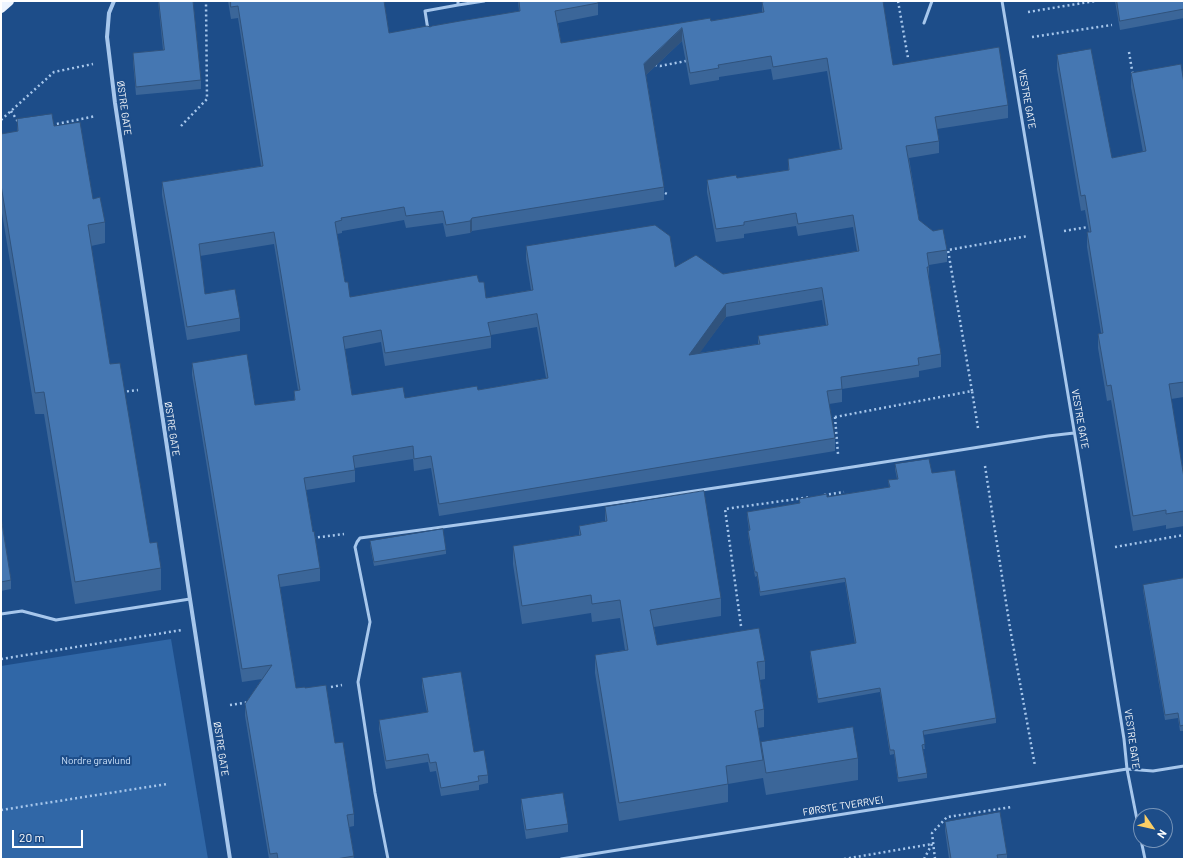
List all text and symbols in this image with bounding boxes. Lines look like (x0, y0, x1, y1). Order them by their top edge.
street label: VESTRE GATE (1016, 68, 1038, 130)
street label: ØSTRE GATE (114, 80, 134, 136)
street label: VESTRE GATE (1069, 388, 1091, 450)
street label: ØSTRE GATE (162, 401, 182, 457)
street label: VESTRE GATE (1122, 708, 1142, 770)
street label: ØSTRE GATE (211, 721, 231, 777)
park label: Nordre gravlund (61, 755, 131, 767)
street label: FØRSTE TVERRVEI (802, 794, 884, 818)
north arrow (1133, 808, 1173, 848)
scale bar (14, 822, 85, 848)
text: N (1155, 828, 1170, 841)
text: 20 m (19, 830, 45, 844)

